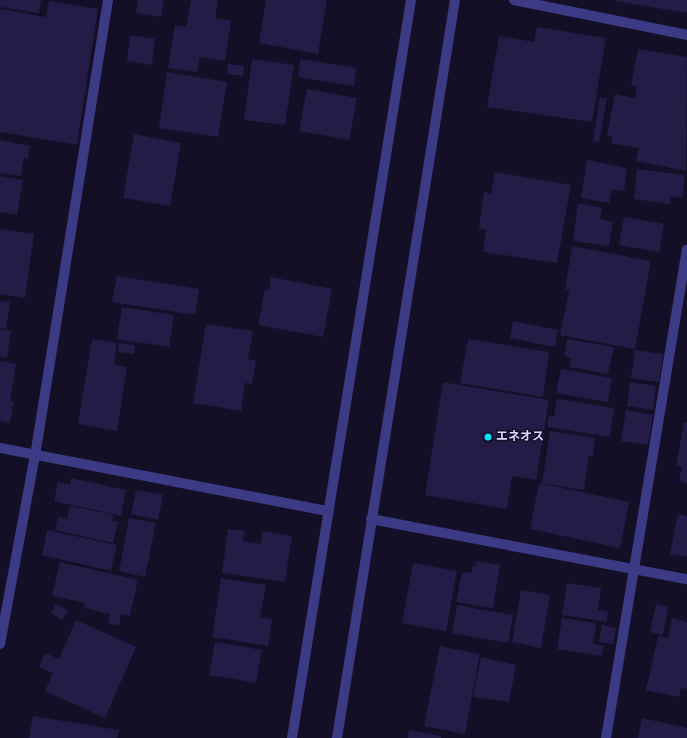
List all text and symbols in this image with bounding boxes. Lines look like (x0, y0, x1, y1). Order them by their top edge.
place label: エネオス (496, 430, 544, 444)
marker: エネオス (483, 432, 493, 442)

